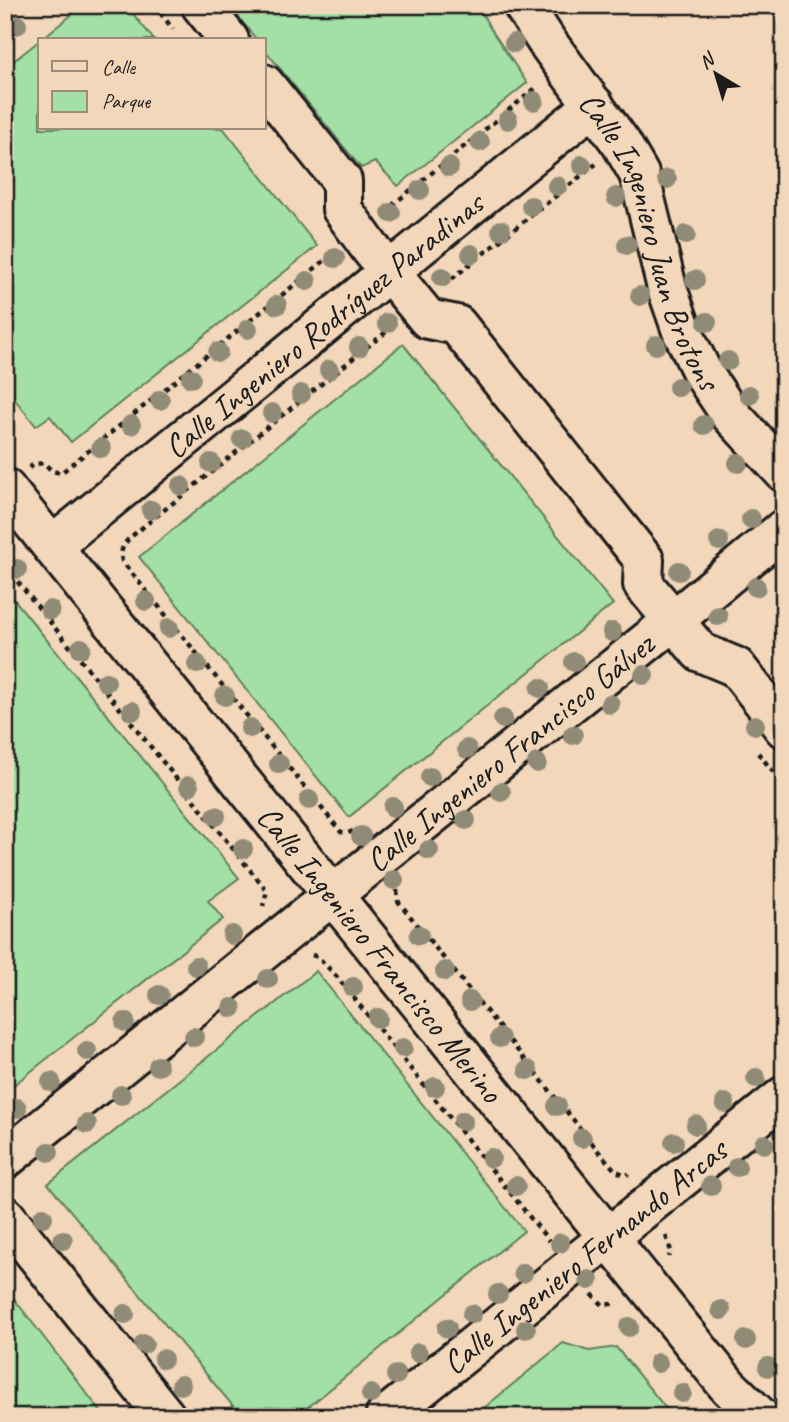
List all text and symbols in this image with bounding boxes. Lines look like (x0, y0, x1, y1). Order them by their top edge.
legend (38, 38, 266, 130)
north arrow (680, 38, 750, 108)
text: N (694, 46, 721, 74)
text: Calle (102, 54, 136, 80)
street label: Calle Ingeniero Juan Brotons (569, 83, 731, 401)
text: Parque (102, 88, 151, 114)
street label: Calle Ingeniero Rodríguez Paradinas (155, 181, 494, 467)
street label: Calle Ingeniero Francisco Gálvez (357, 622, 664, 881)
street label: Calle Ingeniero Francisco Merino (248, 797, 513, 1112)
street label: Calle Ingeniero Fernando Arcas (434, 1128, 737, 1383)

